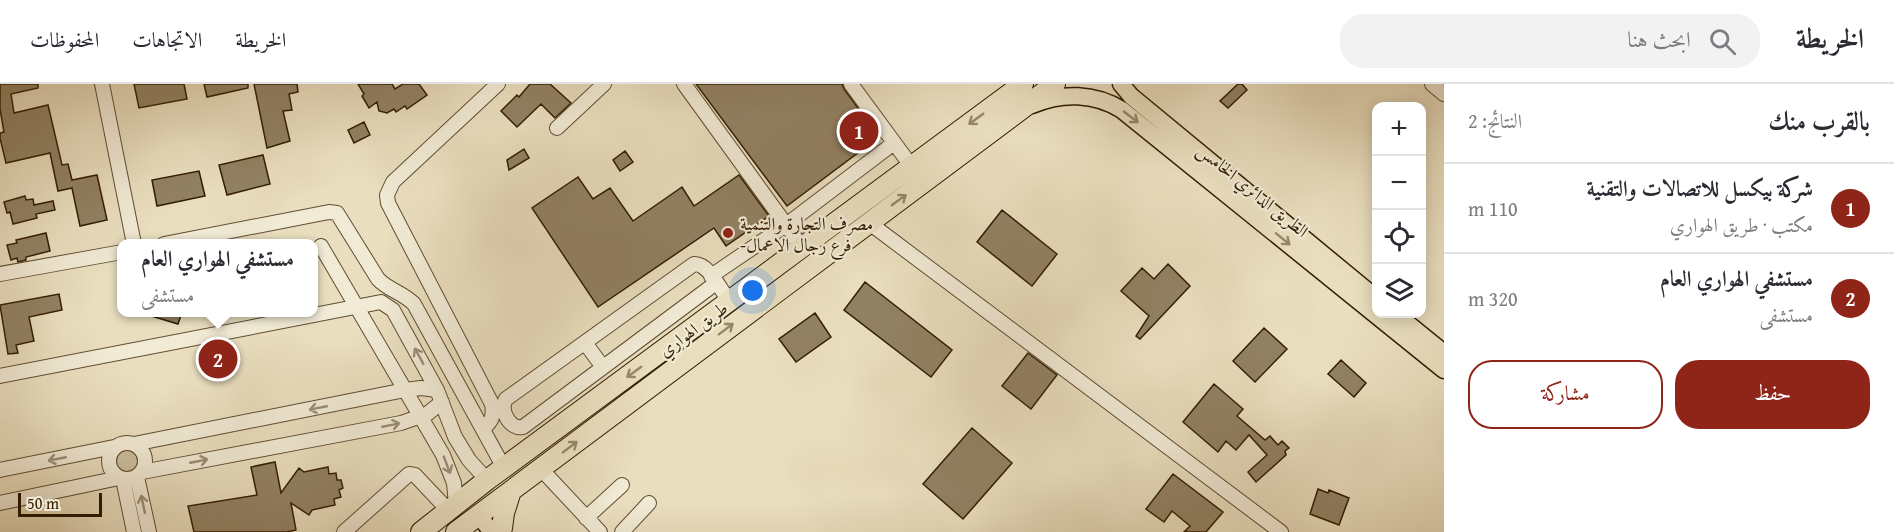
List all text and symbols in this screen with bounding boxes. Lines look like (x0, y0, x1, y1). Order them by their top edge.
search box (1340, 14, 1760, 68)
text: الخريطة (1796, 17, 1864, 58)
text: ابحث هنا (1627, 23, 1691, 55)
text: المحفوظات (30, 24, 99, 55)
text: الاتجاهات (132, 24, 202, 55)
text: الخريطة (235, 24, 286, 55)
icon: search (1706, 25, 1739, 58)
text: بالقرب منك (1768, 101, 1870, 140)
map controls (1372, 102, 1426, 318)
button: + (1372, 102, 1426, 156)
text: النتائج: 2 (1468, 106, 1522, 135)
pin: 1 (840, 108, 878, 154)
one-way arrow (1123, 110, 1139, 123)
one-way arrow (969, 112, 985, 125)
street label: الطريق الدائري الخامس (1190, 136, 1315, 245)
button: − (1372, 156, 1426, 210)
text: شركة بيكسل للاتصالات والتقنية (1586, 172, 1813, 204)
one-way arrow (890, 194, 906, 206)
text: 110 m (1468, 194, 1518, 223)
text: 1 (1845, 194, 1856, 223)
place label: مصرف التجارة والتنمية -فرع رجال الاعمال (740, 210, 873, 260)
button: locate (1372, 210, 1426, 264)
text: مكتب · طريق الهواري (1670, 210, 1813, 239)
marker: مصرف التجارة والتنمية -فرع رجال الاعمال (721, 226, 735, 240)
one-way arrow (1274, 233, 1290, 246)
popup (117, 239, 318, 317)
text: مستشفي الهواري العام (141, 242, 294, 274)
text: مستشفي الهواري العام (1660, 262, 1813, 294)
button: layers (1372, 264, 1426, 318)
your location (738, 276, 767, 305)
text: مستشفى (141, 280, 194, 309)
text: 320 m (1468, 284, 1518, 313)
text: 2 (1845, 284, 1856, 313)
street label: طريق الهواري (653, 295, 735, 365)
text: مستشفى (1760, 300, 1813, 329)
one-way arrow (717, 323, 733, 336)
pin: 2 (198, 336, 238, 382)
one-way arrow (413, 348, 424, 366)
button: مشاركة (1468, 360, 1663, 429)
button: حفظ (1675, 360, 1870, 429)
one-way arrow (627, 366, 643, 379)
one-way arrow (308, 403, 328, 414)
one-way arrow (380, 419, 400, 430)
one-way arrow (562, 440, 578, 453)
one-way arrow (48, 454, 68, 465)
one-way arrow (189, 455, 209, 466)
one-way arrow (443, 456, 454, 474)
scale bar (18, 490, 102, 518)
text: 50 m (27, 491, 59, 515)
one-way arrow (137, 495, 148, 515)

